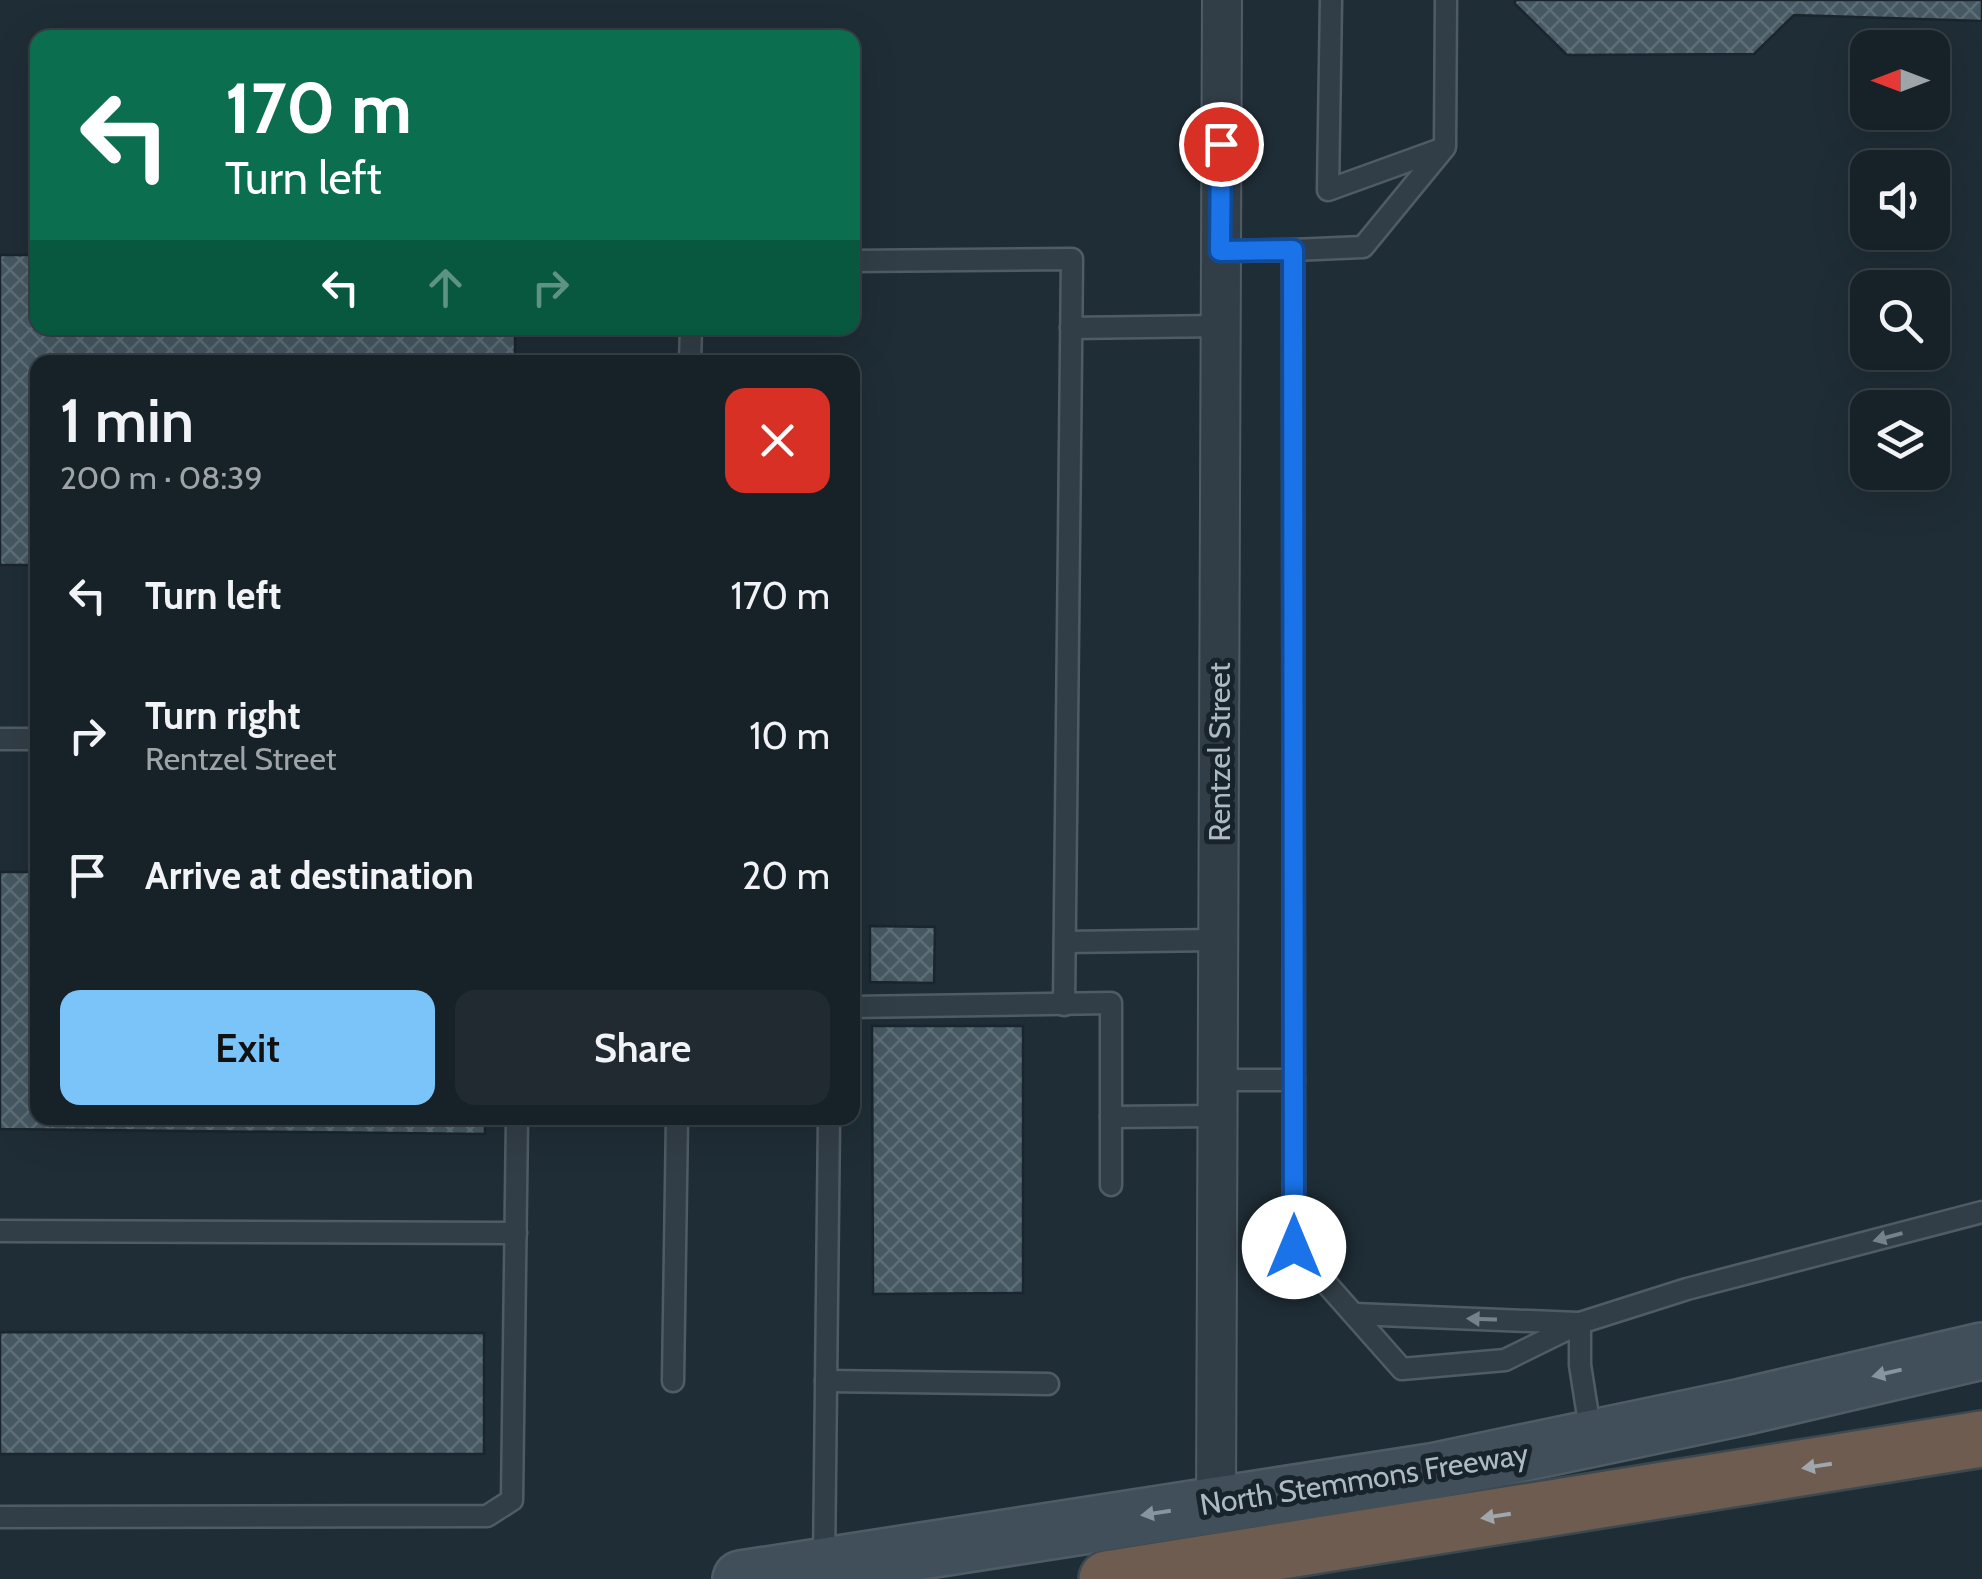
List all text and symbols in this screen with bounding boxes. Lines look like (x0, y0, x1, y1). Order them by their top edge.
north arrow (1850, 30, 1950, 130)
map controls (1850, 30, 1950, 490)
text: 170 m (225, 65, 412, 151)
icon: left (60, 70, 190, 200)
pin (1179, 102, 1264, 187)
icon: arrive (1194, 117, 1249, 172)
button: sound (1850, 150, 1950, 250)
text: Turn left (225, 151, 382, 205)
icon: left (313, 260, 368, 315)
icon: ahead (418, 260, 473, 315)
icon: right (523, 260, 578, 315)
button: search (1850, 270, 1950, 370)
text: 1 min (60, 384, 194, 457)
button: close (725, 388, 830, 493)
button: layers (1850, 390, 1950, 490)
text: 200 m · 08:39 (60, 458, 263, 497)
icon: left (60, 568, 115, 623)
text: Turn left (145, 572, 281, 619)
text: 170 m (730, 572, 830, 619)
street label: Rentzel Street (1201, 662, 1238, 842)
text: Turn right (145, 692, 301, 739)
icon: right (60, 708, 115, 763)
text: 10 m (749, 712, 830, 759)
text: Rentzel Street (145, 739, 337, 778)
icon: arrive (60, 848, 115, 903)
text: Arrive at destination (145, 852, 474, 899)
text: 20 m (742, 852, 830, 899)
button: Exit (60, 990, 435, 1105)
button: Share (455, 990, 830, 1105)
position arrow (1242, 1195, 1346, 1299)
one-way arrow (1872, 1230, 1903, 1245)
one-way arrow (1466, 1311, 1498, 1327)
one-way arrow (1871, 1366, 1902, 1381)
street label: North Stemmons Freeway (1197, 1435, 1531, 1523)
one-way arrow (1800, 1459, 1832, 1475)
one-way arrow (1140, 1506, 1171, 1522)
one-way arrow (1479, 1509, 1511, 1524)

